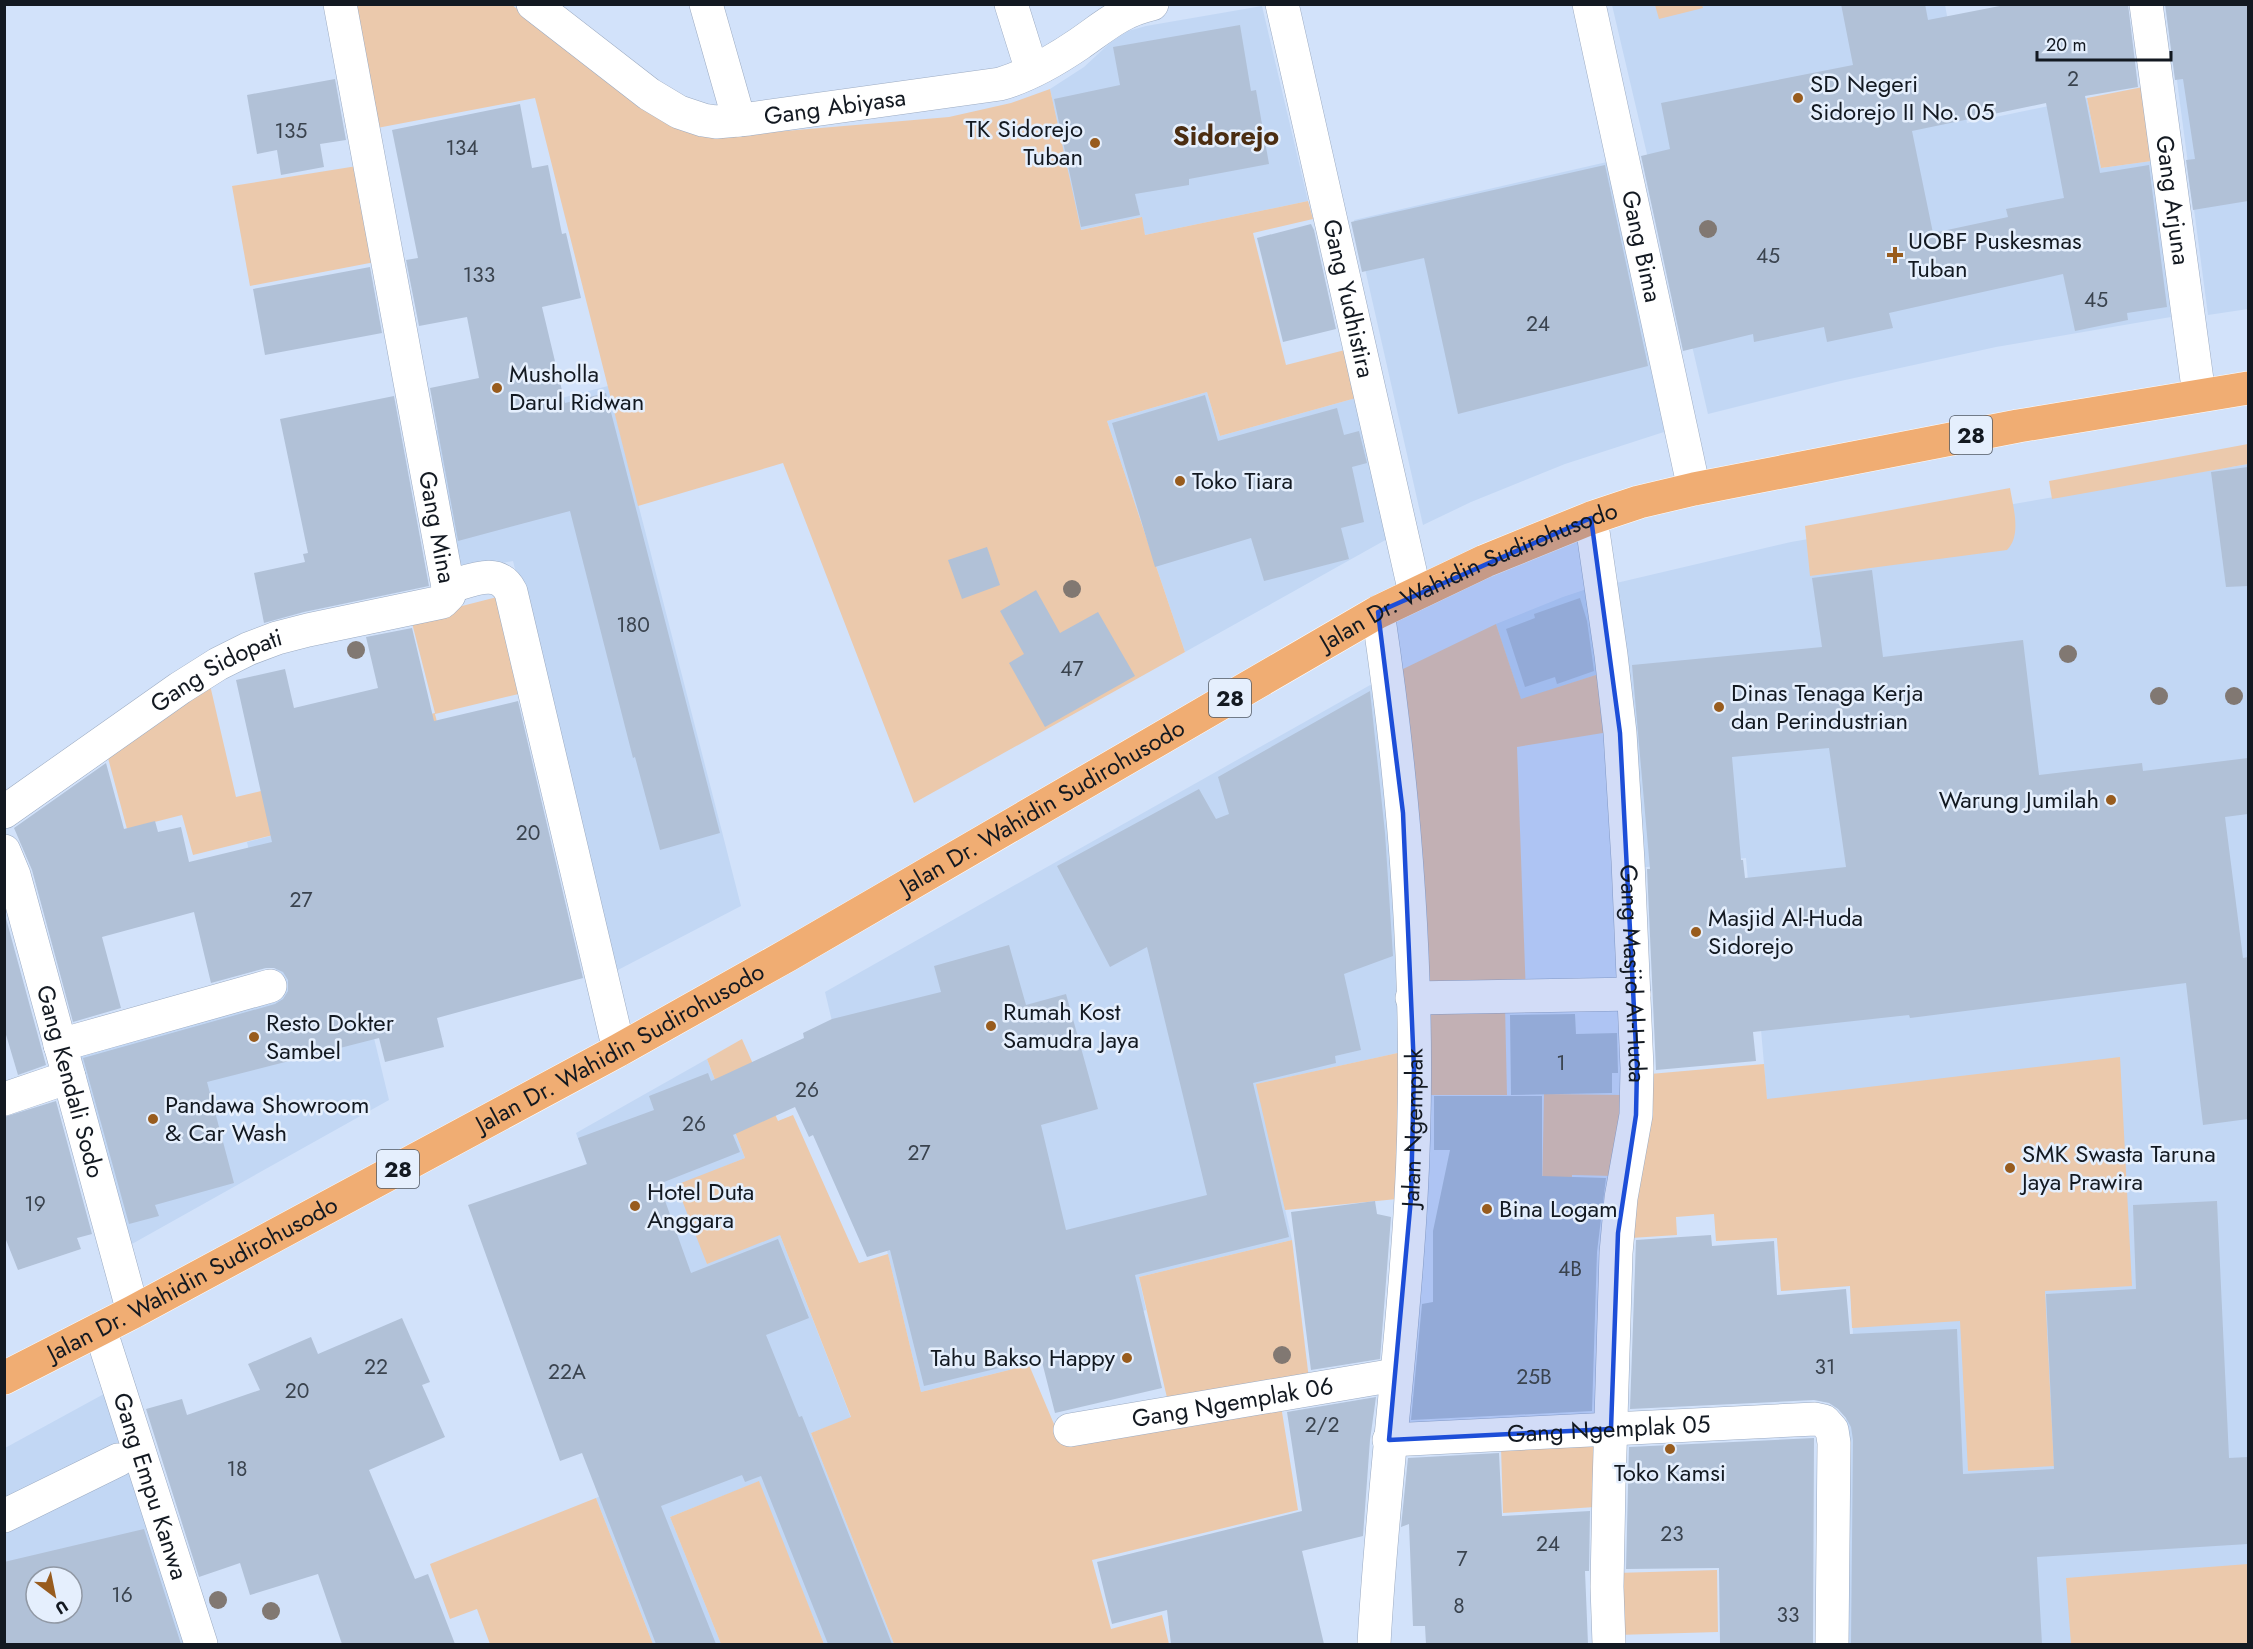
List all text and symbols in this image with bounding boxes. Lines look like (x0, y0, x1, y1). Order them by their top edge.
scale bar (2037, 24, 2170, 62)
text: 20 m (2046, 32, 2086, 58)
house number: 2 (2067, 64, 2079, 94)
place label: SD Negeri Sidorejo II No. 05 (1810, 66, 1995, 129)
street label: Gang Abiyasa (762, 79, 908, 134)
marker: SD Negeri Sidorejo II No. 05 (1791, 91, 1805, 105)
place label: TK Sidorejo Tuban (966, 111, 1083, 174)
house number: 135 (275, 116, 307, 146)
district label: Sidorejo (1173, 116, 1279, 155)
house number: 134 (445, 133, 479, 163)
street label: Gang Arjuna (2147, 133, 2199, 267)
marker: TK Sidorejo Tuban (1088, 136, 1102, 150)
street label: Gang Bima (1613, 187, 1671, 305)
street label: Gang Yudhistira (1314, 216, 1384, 381)
place label: UOBF Puskesmas Tuban (1908, 223, 2082, 286)
house number: 45 (1756, 241, 1780, 271)
marker: UOBF Puskesmas Tuban (1886, 246, 1904, 264)
house number: 133 (463, 260, 495, 290)
house number: 45 (2084, 285, 2108, 315)
house number: 24 (1526, 309, 1550, 339)
place label: Musholla Darul Ridwan (509, 356, 644, 419)
marker: Musholla Darul Ridwan (490, 381, 504, 395)
road number: 28 (1950, 416, 1992, 454)
place label: Toko Tiara (1192, 463, 1293, 498)
street label: Gang Mina (410, 468, 465, 586)
marker: Toko Tiara (1173, 474, 1187, 488)
street label: Jalan Dr. Wahidin Sudirohusodo (1310, 492, 1622, 661)
house number: 180 (616, 610, 650, 640)
street label: Gang Sidopati (143, 619, 286, 721)
house number: 47 (1060, 654, 1084, 684)
place label: Dinas Tenaga Kerja dan Perindustrian (1731, 675, 1923, 738)
road number: 28 (1209, 679, 1251, 717)
marker: Dinas Tenaga Kerja dan Perindustrian (1712, 700, 1726, 714)
street label: Jalan Dr. Wahidin Sudirohusodo (890, 710, 1191, 905)
place label: Warung Jumilah (1939, 782, 2099, 817)
marker: Warung Jumilah (2104, 793, 2118, 807)
house number: 20 (516, 818, 540, 848)
street label: Gang Masjid Al-Huda (1611, 864, 1655, 1083)
house number: 27 (290, 885, 312, 915)
place label: Masjid Al-Huda Sidorejo (1708, 900, 1863, 963)
marker: Masjid Al-Huda Sidorejo (1689, 925, 1703, 939)
street label: Jalan Dr. Wahidin Sudirohusodo (467, 954, 771, 1143)
street label: Gang Kendali Sodo (28, 981, 114, 1182)
place label: Rumah Kost Samudra Jaya (1003, 994, 1139, 1057)
place label: Resto Dokter Sambel (266, 1005, 395, 1068)
marker: Rumah Kost Samudra Jaya (984, 1019, 998, 1033)
marker: Resto Dokter Sambel (247, 1030, 261, 1044)
street label: Jalan Ngemplak (1392, 1048, 1432, 1211)
house number: 1 (1556, 1048, 1566, 1078)
house number: 26 (795, 1075, 819, 1105)
place label: Pandawa Showroom & Car Wash (165, 1087, 369, 1150)
house number: 26 (682, 1109, 706, 1139)
marker: Pandawa Showroom & Car Wash (146, 1112, 160, 1126)
place label: SMK Swasta Taruna Jaya Prawira (2019, 1136, 2216, 1199)
house number: 27 (908, 1138, 930, 1168)
road number: 28 (377, 1150, 419, 1188)
marker: SMK Swasta Taruna Jaya Prawira (2003, 1161, 2017, 1175)
place label: Hotel Duta Anggara (647, 1174, 754, 1237)
street label: Jalan Dr. Wahidin Sudirohusodo (38, 1187, 344, 1371)
house number: 19 (24, 1189, 46, 1219)
place label: Bina Logam (1499, 1191, 1618, 1226)
marker: Hotel Duta Anggara (628, 1199, 642, 1213)
marker: Bina Logam (1480, 1202, 1494, 1216)
house number: 4B (1558, 1254, 1582, 1284)
place label: Tahu Bakso Happy (931, 1340, 1115, 1375)
marker: Tahu Bakso Happy (1120, 1351, 1134, 1365)
house number: 22 (364, 1352, 388, 1382)
house number: 31 (1815, 1352, 1835, 1382)
house number: 22A (548, 1357, 586, 1387)
house number: 25B (1516, 1362, 1552, 1392)
street label: Gang Ngemplak 06 (1129, 1368, 1336, 1436)
house number: 20 (285, 1376, 309, 1406)
street label: Gang Empu Kanwa (104, 1388, 197, 1584)
street label: Gang Ngemplak 05 (1506, 1406, 1711, 1451)
house number: 2/2 (1305, 1410, 1339, 1440)
marker: Toko Kamsi (1663, 1442, 1677, 1456)
house number: 18 (227, 1454, 247, 1484)
place label: Toko Kamsi (1614, 1455, 1726, 1490)
house number: 23 (1660, 1519, 1684, 1549)
house number: 24 (1536, 1529, 1560, 1559)
house number: 7 (1456, 1544, 1468, 1574)
north arrow (24, 1565, 84, 1625)
house number: 16 (111, 1580, 133, 1610)
house number: 8 (1453, 1591, 1465, 1621)
text: U (51, 1595, 73, 1620)
house number: 33 (1777, 1600, 1799, 1630)

